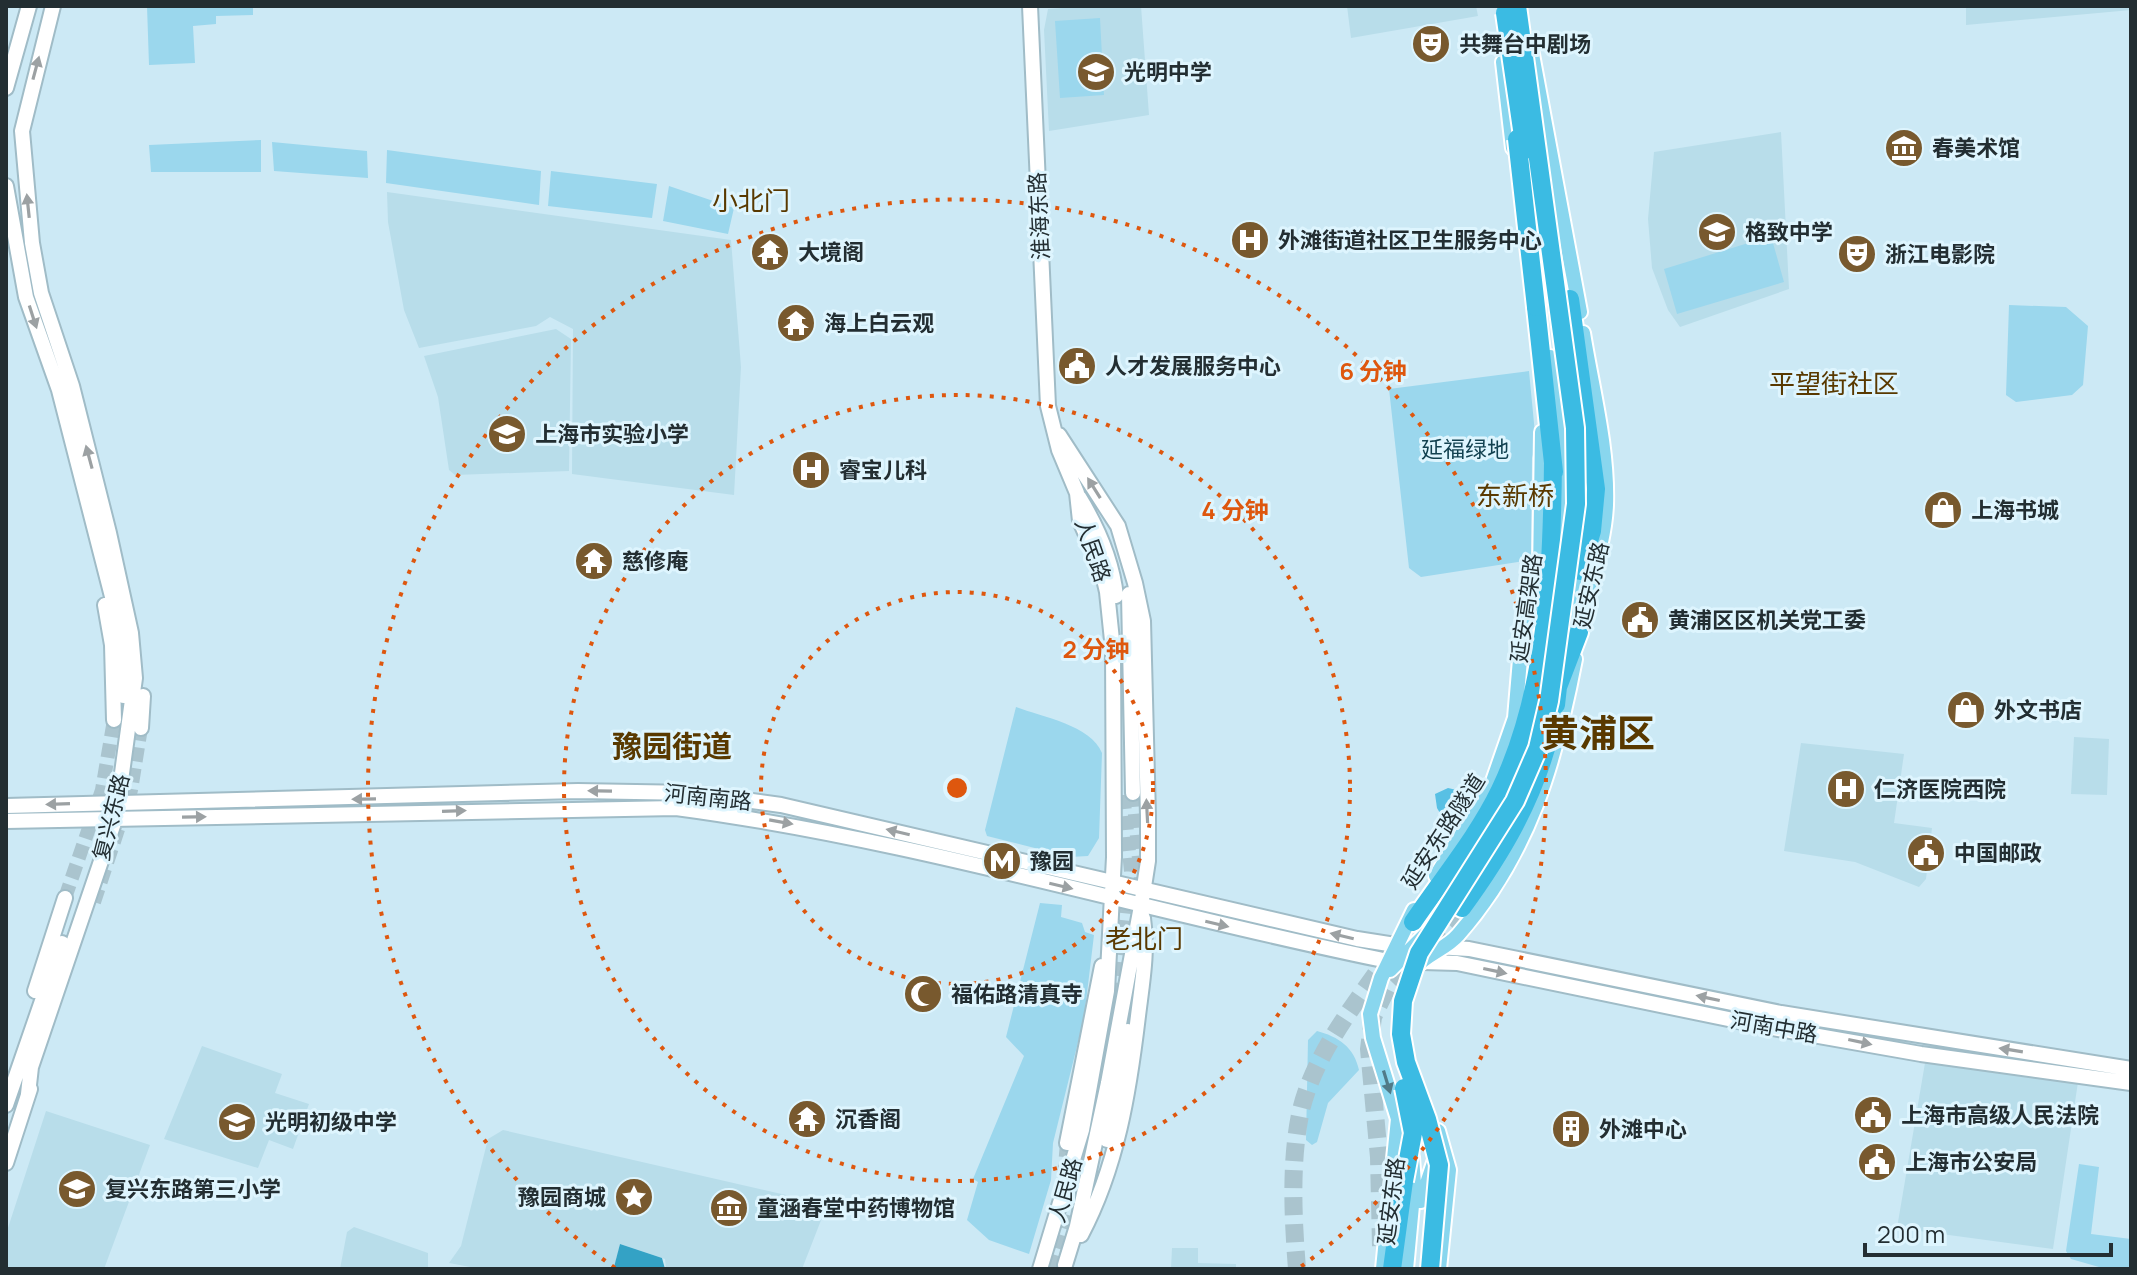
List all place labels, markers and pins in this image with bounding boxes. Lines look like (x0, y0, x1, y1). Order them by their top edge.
theatre icon: 共舞台中剧场 (1410, 23, 1452, 65)
place label: 共舞台中剧场 (1459, 29, 1591, 59)
school or university icon: 光明中学 (1075, 51, 1117, 93)
place label: 光明中学 (1124, 57, 1212, 87)
museum icon: 春美术馆 (1883, 127, 1925, 169)
place label: 春美术馆 (1932, 133, 2020, 163)
school or university icon: 格致中学 (1696, 211, 1738, 253)
place label: 格致中学 (1745, 217, 1833, 247)
hospital icon: 外滩街道社区卫生服务中心 (1229, 219, 1271, 261)
place label: 外滩街道社区卫生服务中心 (1278, 225, 1542, 255)
temple icon: 大境阁 (749, 231, 791, 273)
theatre icon: 浙江电影院 (1836, 233, 1878, 275)
place label: 大境阁 (798, 237, 864, 267)
place label: 浙江电影院 (1885, 239, 1995, 269)
temple icon: 海上白云观 (775, 302, 817, 344)
place label: 海上白云观 (824, 308, 934, 338)
public building icon: 人才发展服务中心 (1056, 345, 1098, 387)
place label: 人才发展服务中心 (1105, 351, 1281, 381)
school or university icon: 上海市实验小学 (486, 413, 528, 455)
place label: 上海市实验小学 (535, 419, 689, 449)
hospital icon: 睿宝儿科 (790, 449, 832, 491)
place label: 睿宝儿科 (839, 455, 927, 485)
shop icon: 上海书城 (1922, 489, 1964, 531)
place label: 上海书城 (1971, 495, 2059, 525)
temple icon: 慈修庵 (573, 540, 615, 582)
place label: 慈修庵 (622, 546, 688, 576)
public building icon: 黄浦区区机关党工委 (1619, 599, 1661, 641)
place label: 黄浦区区机关党工委 (1668, 605, 1866, 635)
shop icon: 外文书店 (1945, 689, 1987, 731)
place label: 外文书店 (1994, 695, 2082, 725)
hospital icon: 仁济医院西院 (1825, 768, 1867, 810)
centre of rings (943, 774, 971, 802)
place label: 仁济医院西院 (1874, 774, 2006, 804)
public building icon: 中国邮政 (1905, 832, 1947, 874)
place label: 中国邮政 (1954, 838, 2042, 868)
metro station icon: 豫园 (981, 840, 1023, 882)
place label: 豫园 (1030, 846, 1074, 876)
mosque icon: 福佑路清真寺 (902, 973, 944, 1015)
place label: 福佑路清真寺 (951, 979, 1083, 1009)
public building icon: 上海市高级人民法院 (1852, 1094, 1894, 1136)
temple icon: 沉香阁 (786, 1098, 828, 1140)
place label: 上海市高级人民法院 (1901, 1100, 2099, 1130)
school or university icon: 光明初级中学 (216, 1101, 258, 1143)
place label: 沉香阁 (835, 1104, 901, 1134)
place label: 光明初级中学 (265, 1107, 397, 1137)
building icon: 外滩中心 (1550, 1108, 1592, 1150)
place label: 外滩中心 (1599, 1114, 1687, 1144)
public building icon: 上海市公安局 (1856, 1141, 1898, 1183)
place label: 上海市公安局 (1905, 1147, 2037, 1177)
school or university icon: 复兴东路第三小学 (56, 1168, 98, 1210)
place label: 复兴东路第三小学 (105, 1174, 281, 1204)
place icon: 豫园商城 (613, 1176, 655, 1218)
place label: 豫园商城 (518, 1182, 606, 1212)
museum icon: 童涵春堂中药博物馆 (708, 1187, 750, 1229)
place label: 童涵春堂中药博物馆 (757, 1193, 955, 1223)

